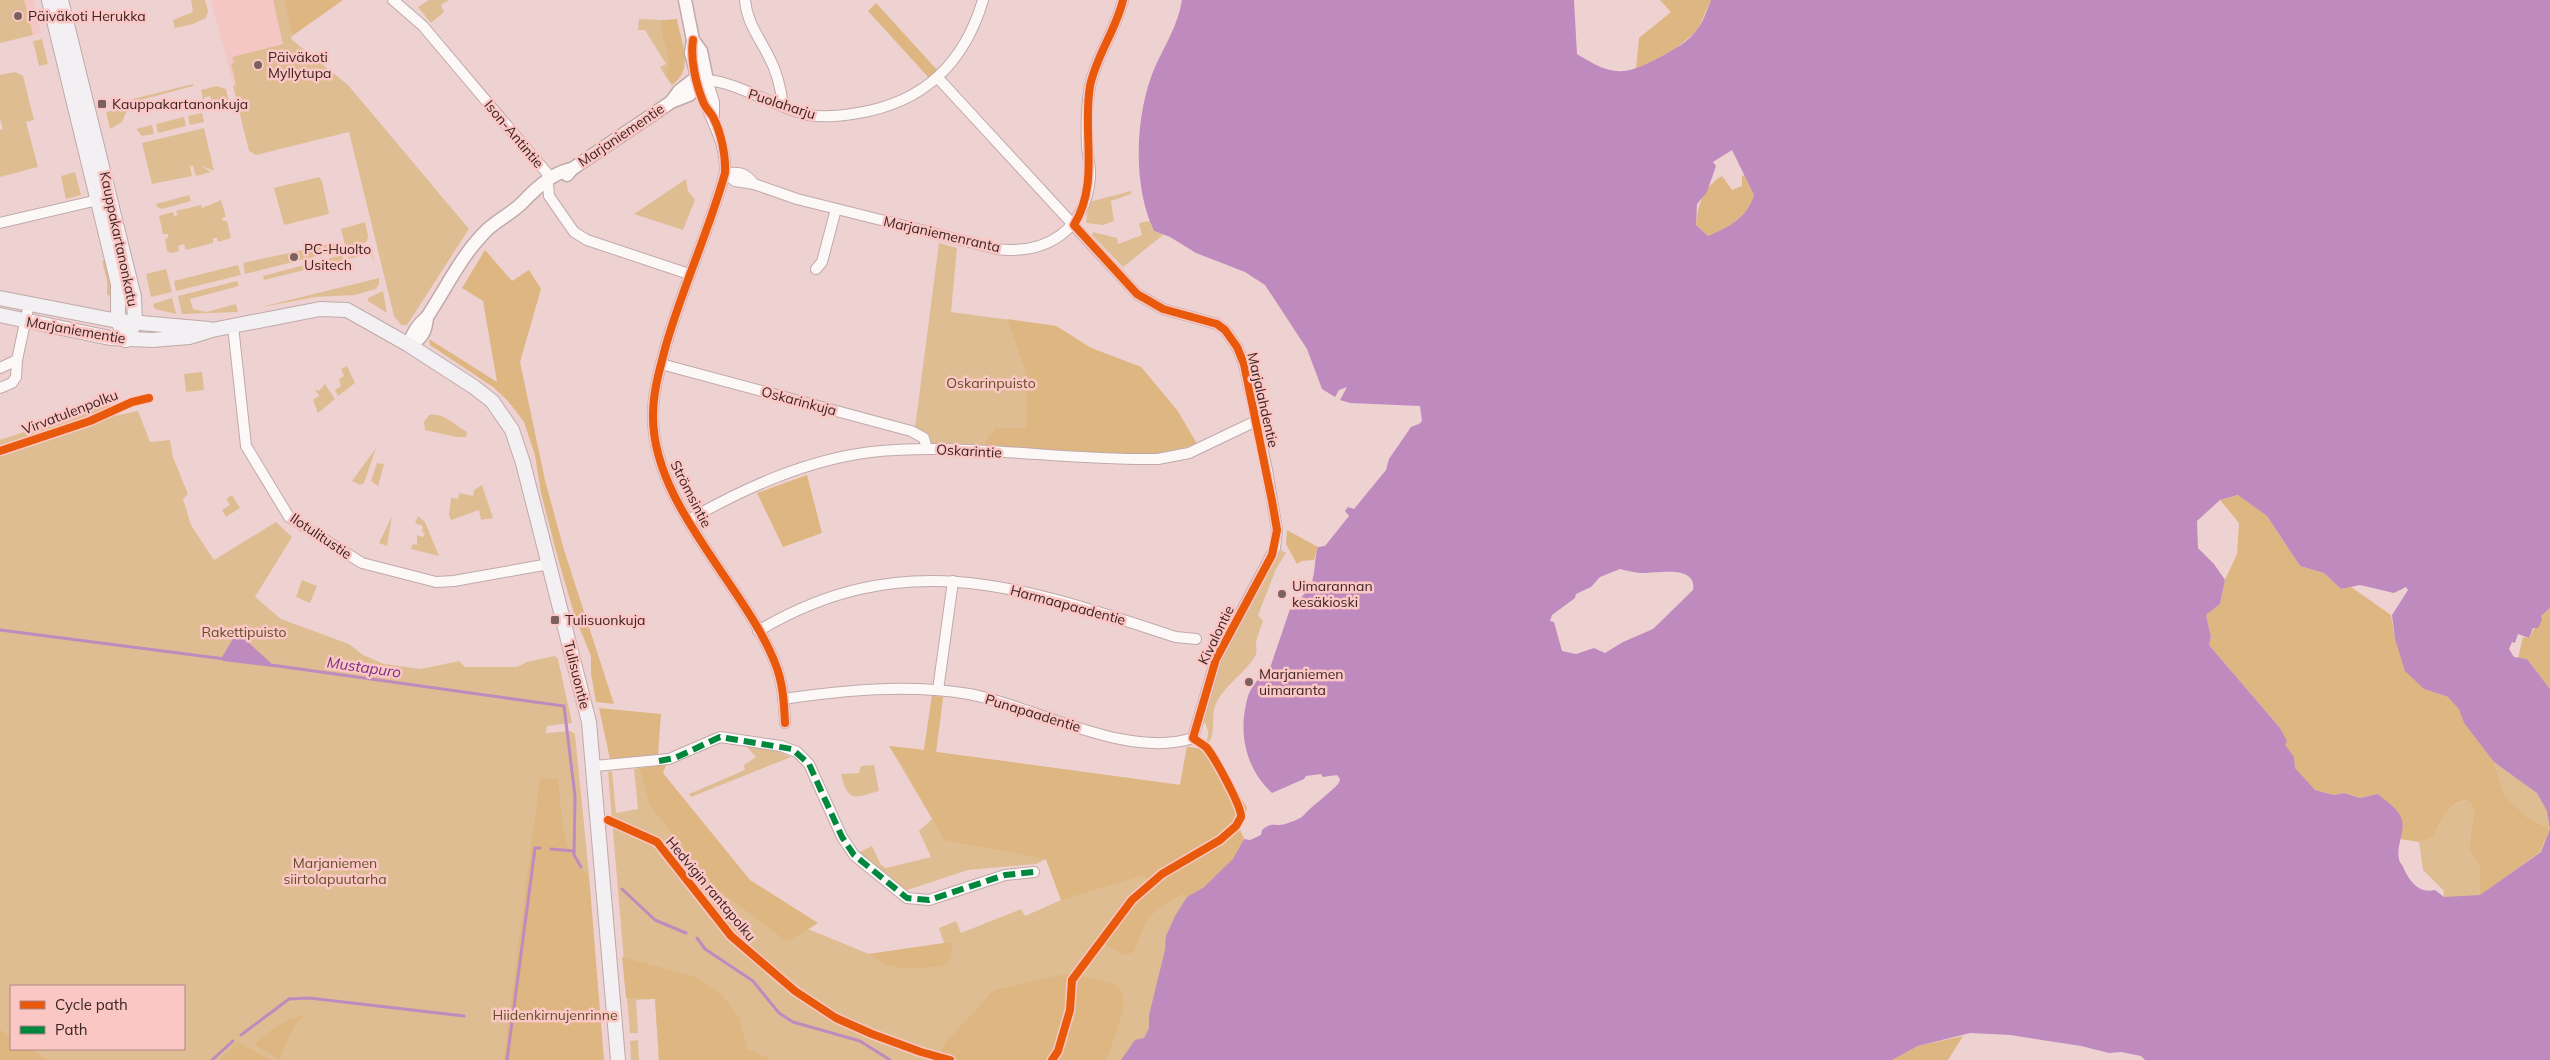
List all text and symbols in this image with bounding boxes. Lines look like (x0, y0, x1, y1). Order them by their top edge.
place label: Päiväkoti Herukka (28, 7, 146, 25)
marker: Päiväkoti Herukka (12, 10, 24, 22)
place label: Päiväkoti Myllytupa (268, 48, 331, 82)
marker: Päiväkoti Myllytupa (252, 59, 264, 71)
street label: Puolaharju (746, 85, 818, 123)
place label: Kauppakartanonkuja (112, 95, 248, 113)
street label: Ison-Antintie (480, 96, 548, 172)
marker: Kauppakartanonkuja (96, 98, 108, 110)
street label: Marjaniementie (574, 99, 668, 171)
street label: Kauppakartanonkatu (96, 170, 142, 308)
street label: Marjaniemenranta (882, 212, 1002, 256)
place label: PC-Huolto Usitech (304, 240, 371, 274)
marker: PC-Huolto Usitech (288, 251, 300, 263)
street label: Marjaniementie (25, 312, 127, 348)
street label: Marjalahdentie (1243, 351, 1283, 449)
park label: Oskarinpuisto (946, 374, 1036, 392)
street label: Oskarinkuja (760, 382, 838, 420)
street label: Virvatulenpolku (19, 385, 121, 439)
street label: Oskarintie (936, 440, 1002, 462)
street label: Strömsintie (666, 457, 716, 531)
street label: Ilotulitustie (287, 509, 355, 563)
place label: Uimarannan kesäkioski (1292, 577, 1373, 611)
street label: Harmaapaadentie (1008, 581, 1128, 629)
marker: Uimarannan kesäkioski (1276, 588, 1288, 600)
street label: Kivalontie (1194, 603, 1238, 667)
place label: Tulisuonkuja (565, 611, 645, 629)
marker: Tulisuonkuja (549, 614, 561, 626)
park label: Rakettipuisto (201, 623, 287, 641)
street label: Tulisuontie (560, 639, 594, 711)
water label: Mustapuro (326, 652, 403, 682)
place label: Marjaniemen uimaranta (1259, 665, 1344, 699)
marker: Marjaniemen uimaranta (1243, 676, 1255, 688)
street label: Punapaadentie (983, 690, 1083, 736)
street label: Hedvigin rantapolku (662, 833, 760, 945)
park label: Marjaniemen siirtolapuutarha (283, 854, 387, 888)
legend (10, 985, 185, 1050)
text: Cycle path (55, 995, 128, 1014)
park label: Hiidenkirnujenrinne (492, 1006, 618, 1024)
text: Path (55, 1020, 87, 1039)

